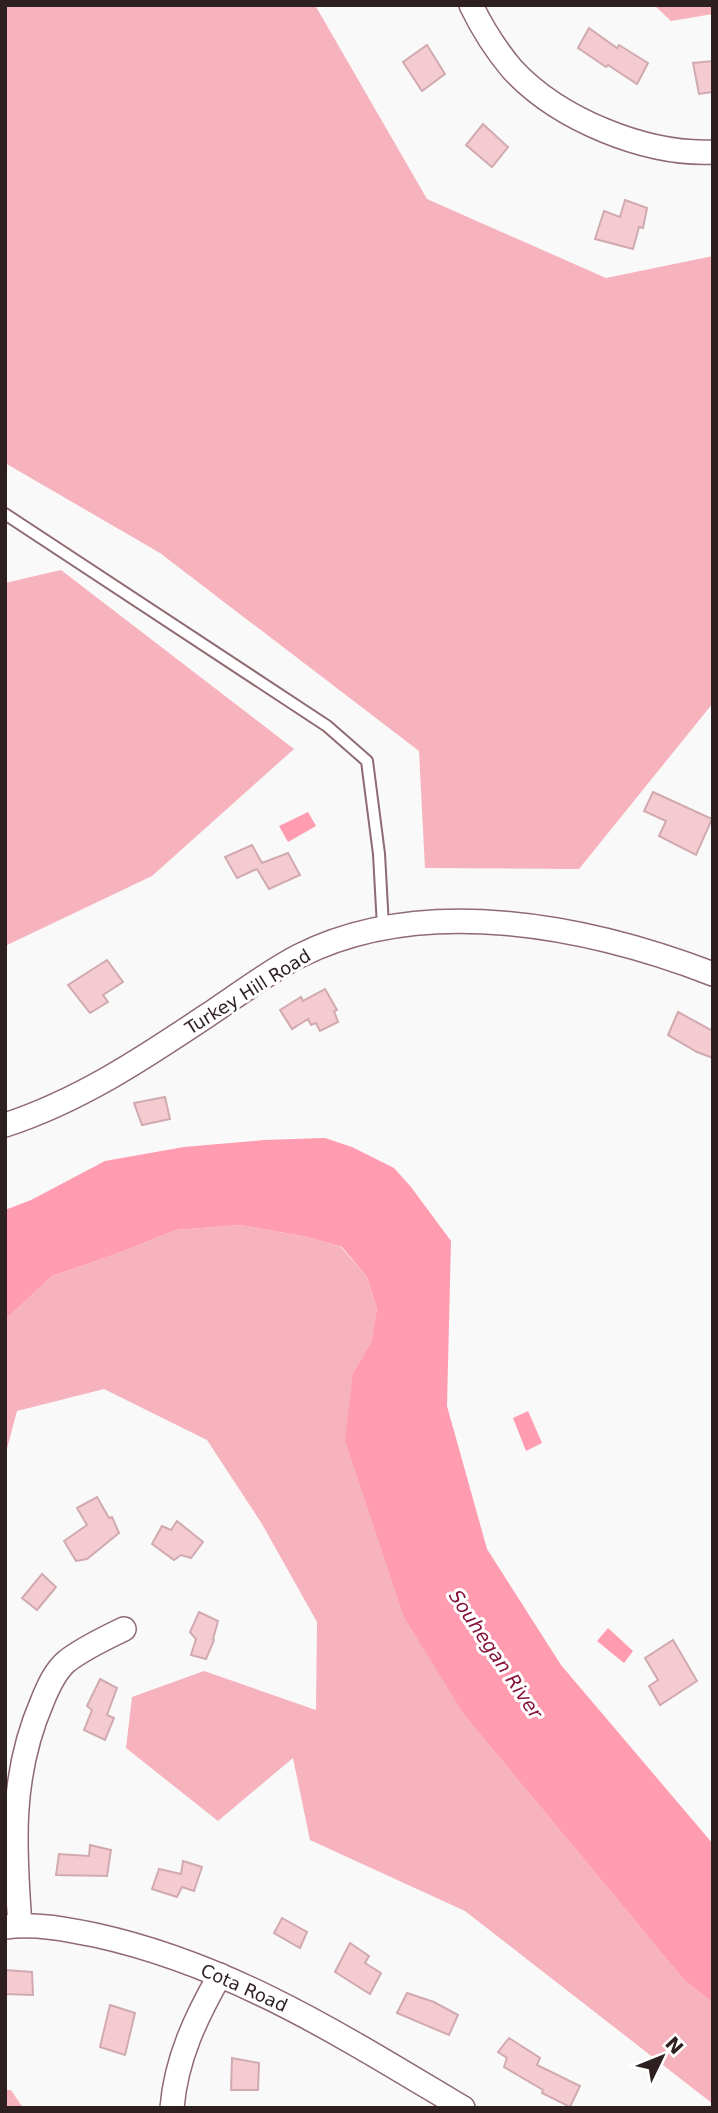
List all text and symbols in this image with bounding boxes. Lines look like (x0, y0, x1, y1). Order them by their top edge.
street label: Turkey Hill Road (180, 945, 314, 1039)
water label: Souhegan River (445, 1585, 548, 1724)
street label: Cota Road (198, 1959, 291, 2016)
north arrow (627, 2022, 697, 2092)
text: N (661, 2032, 688, 2059)

